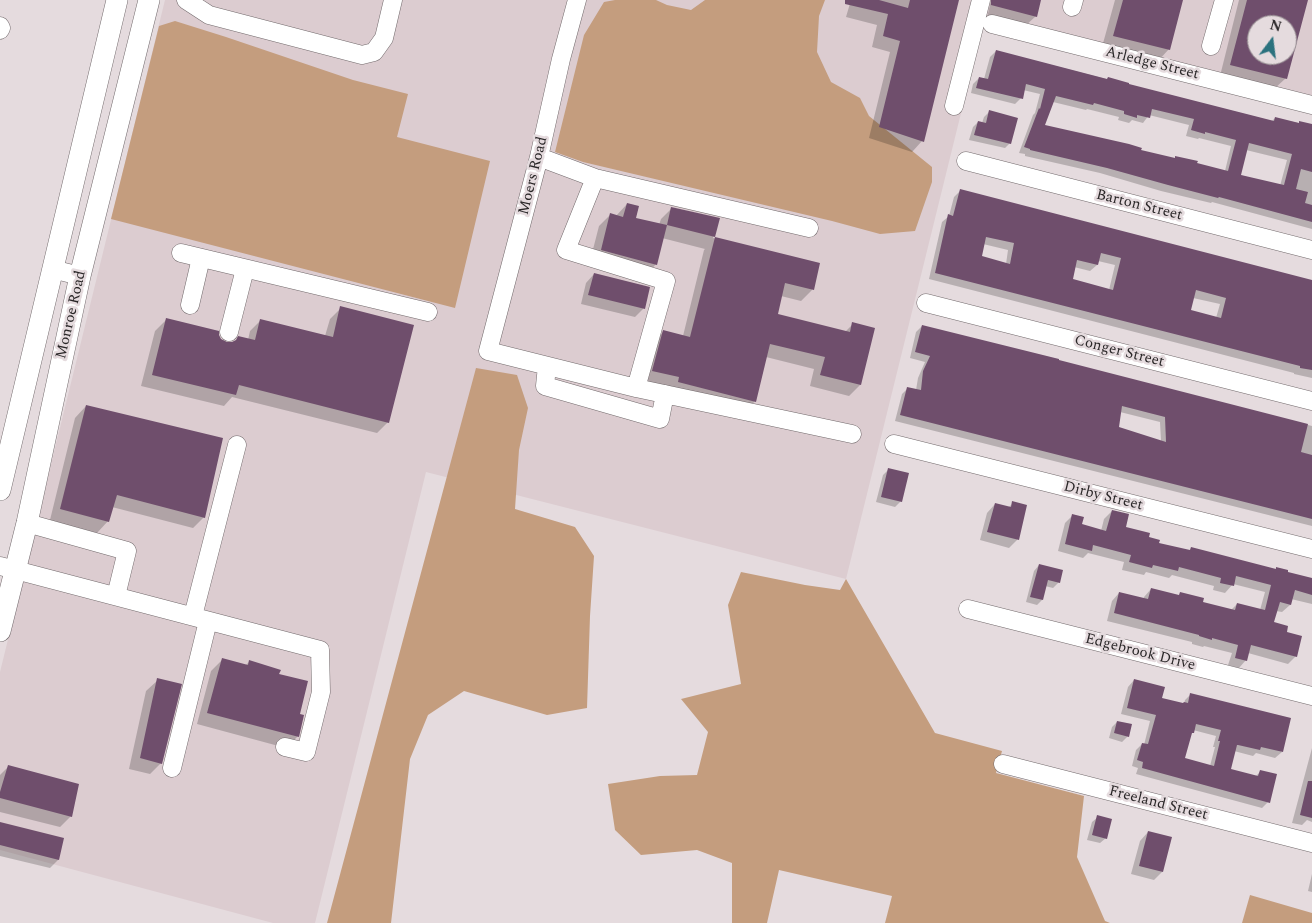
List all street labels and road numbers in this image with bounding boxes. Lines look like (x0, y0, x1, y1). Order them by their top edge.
street label: Arledge Street (1103, 44, 1201, 84)
street label: Moers Road (516, 135, 552, 217)
street label: Barton Street (1094, 187, 1184, 225)
street label: Monroe Road (53, 269, 91, 361)
street label: Conger Street (1072, 332, 1166, 372)
street label: Dirby Street (1062, 478, 1144, 516)
street label: Edgebrook Drive (1083, 631, 1197, 675)
street label: Freeland Street (1107, 783, 1209, 825)

